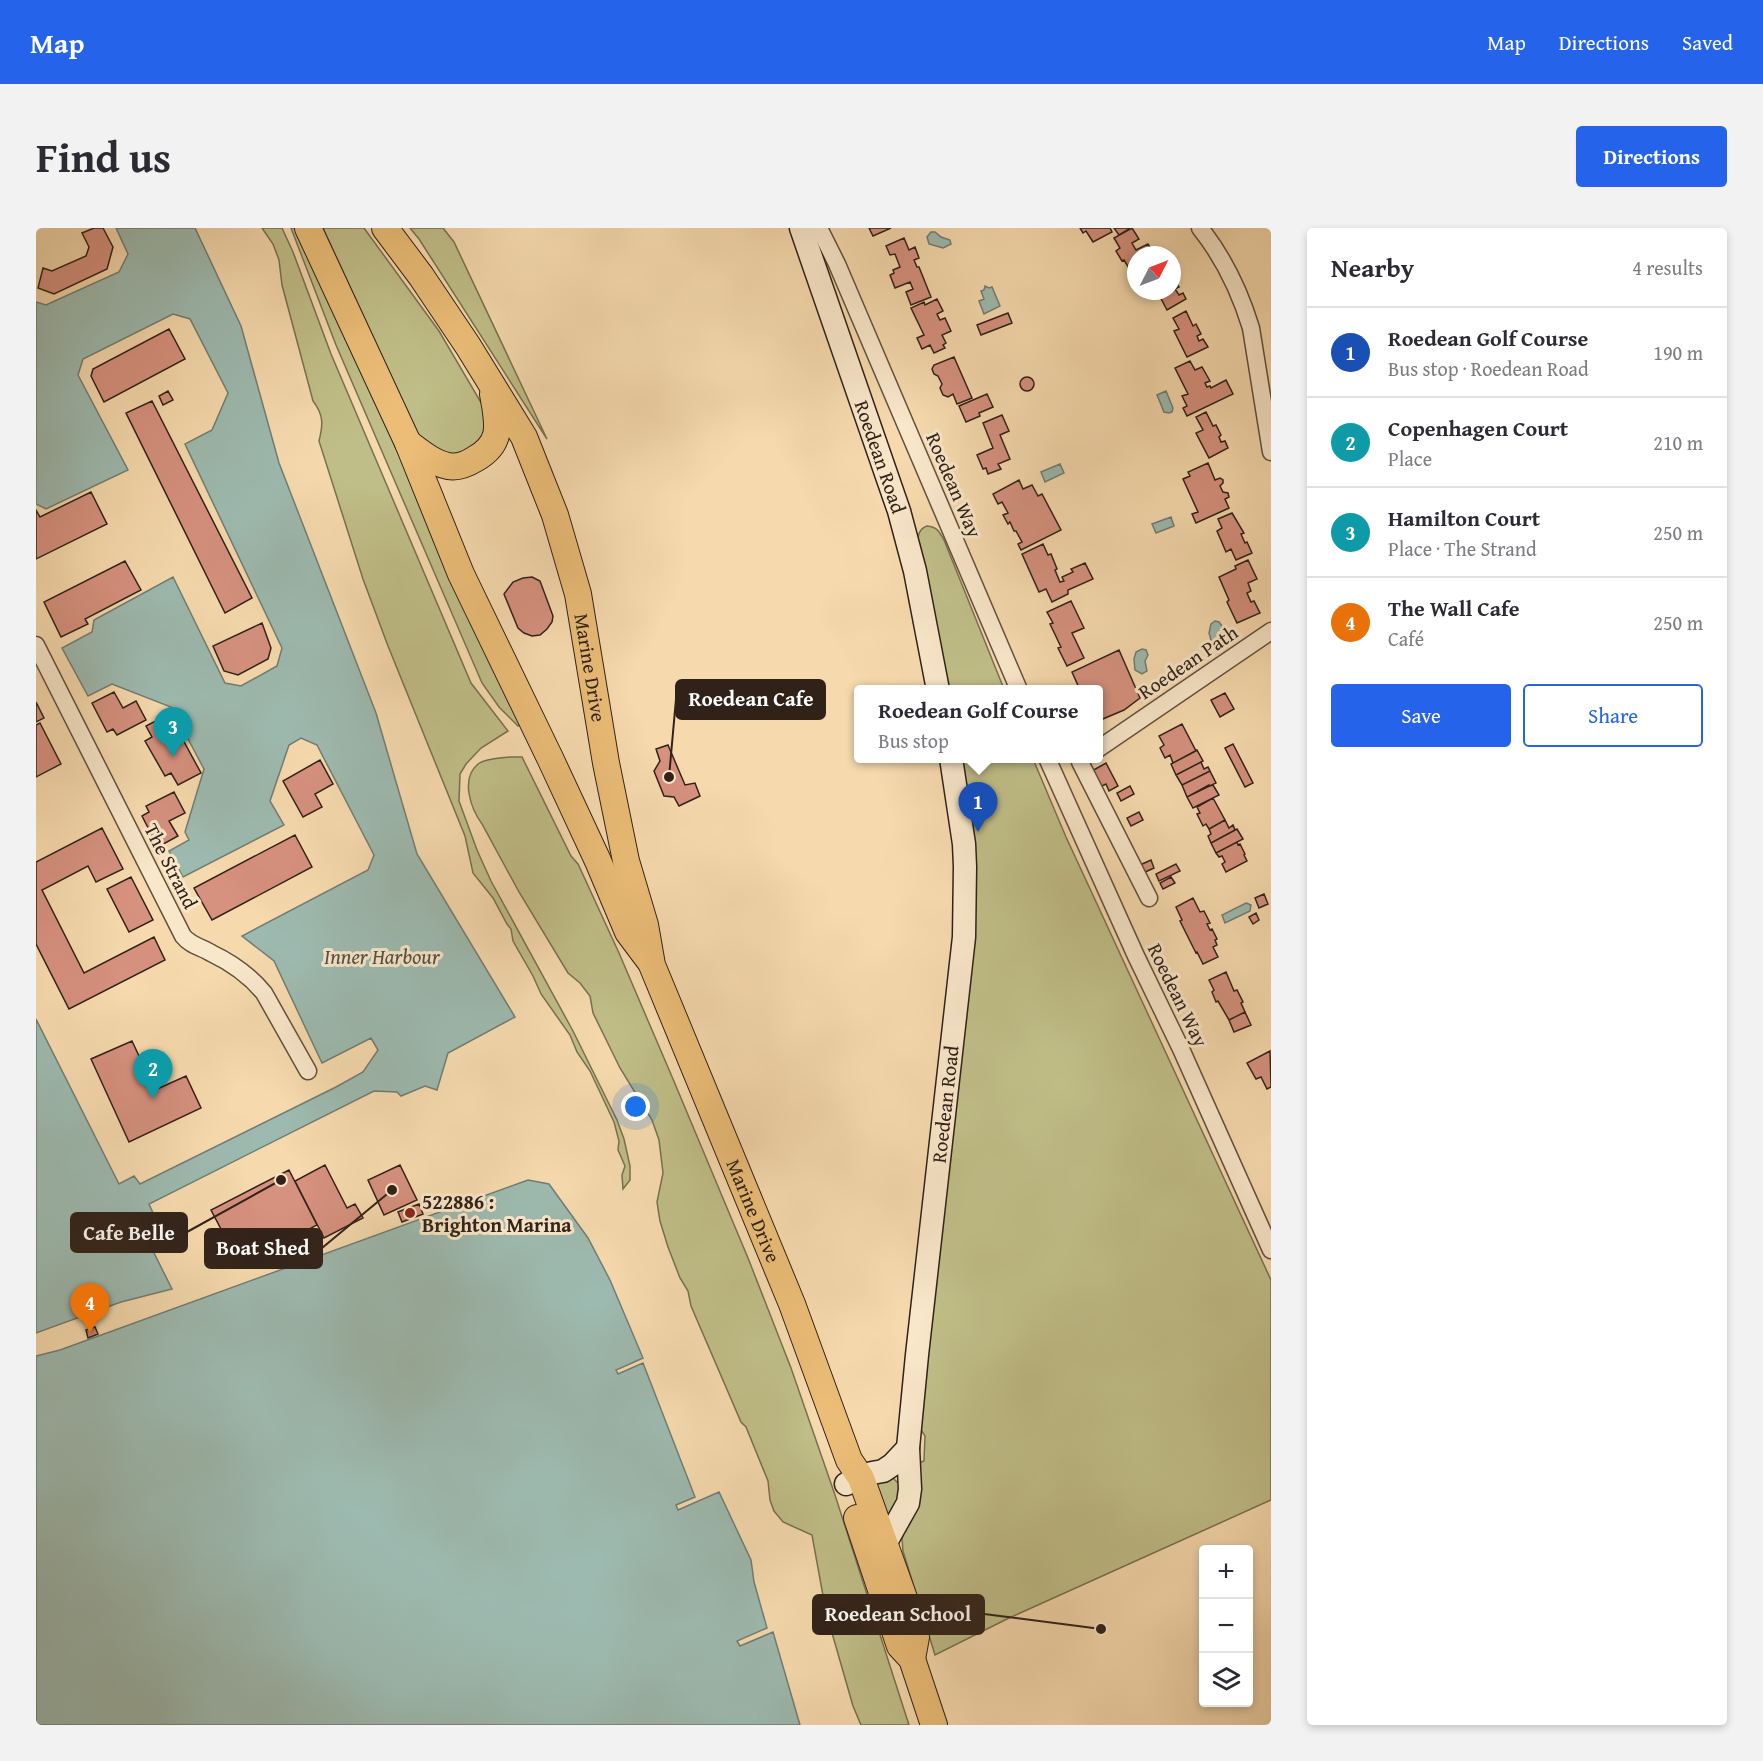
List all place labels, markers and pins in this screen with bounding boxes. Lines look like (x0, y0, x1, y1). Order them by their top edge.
callout: Roedean Cafe (676, 680, 825, 719)
pin: 3 (154, 708, 192, 757)
pin: 1 (958, 782, 998, 832)
pin: 2 (134, 1050, 172, 1099)
place label: 522886 : Brighton Marina (422, 1187, 572, 1239)
marker: 522886 : Brighton Marina (403, 1206, 417, 1220)
callout: Cafe Belle (71, 1213, 187, 1252)
callout: Boat Shed (205, 1229, 322, 1268)
pin: 4 (70, 1284, 110, 1333)
callout: Roedean School (813, 1595, 984, 1634)

